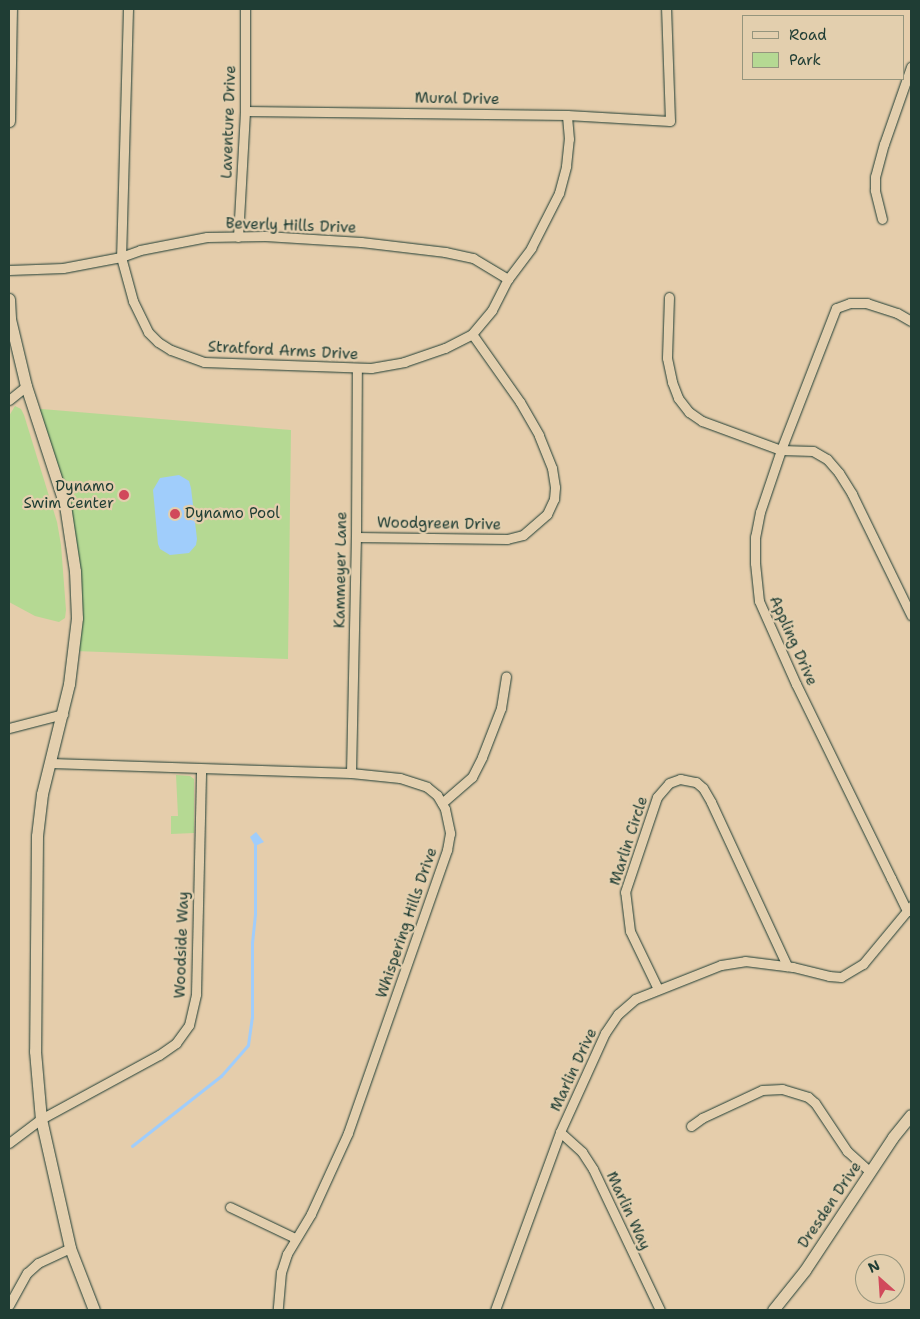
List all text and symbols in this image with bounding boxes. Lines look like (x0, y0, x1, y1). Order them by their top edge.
legend (742, 15, 905, 80)
text: Road (789, 25, 827, 45)
text: Park (789, 50, 821, 70)
street label: Laventure Drive (218, 65, 240, 179)
street label: Mural Drive (415, 89, 499, 109)
street label: Beverly Hills Drive (225, 215, 357, 237)
street label: Stratford Arms Drive (207, 338, 359, 364)
place label: Dynamo Swim Center (24, 477, 114, 512)
marker: Dynamo Swim Center (118, 489, 130, 501)
place label: Dynamo Pool (185, 505, 280, 523)
marker: Dynamo Pool (169, 508, 181, 520)
street label: Kammeyer Lane (331, 512, 351, 628)
street label: Woodgreen Drive (377, 514, 501, 534)
street label: Appling Drive (765, 593, 821, 689)
street label: Marlin Circle (606, 794, 652, 888)
street label: Whispering Hills Drive (373, 845, 441, 1001)
street label: Woodside Way (171, 891, 193, 999)
street label: Marlin Drive (547, 1026, 601, 1114)
street label: Dresden Drive (794, 1158, 866, 1252)
street label: Marlin Way (602, 1169, 654, 1253)
north arrow (855, 1254, 905, 1304)
text: N (865, 1256, 883, 1277)

